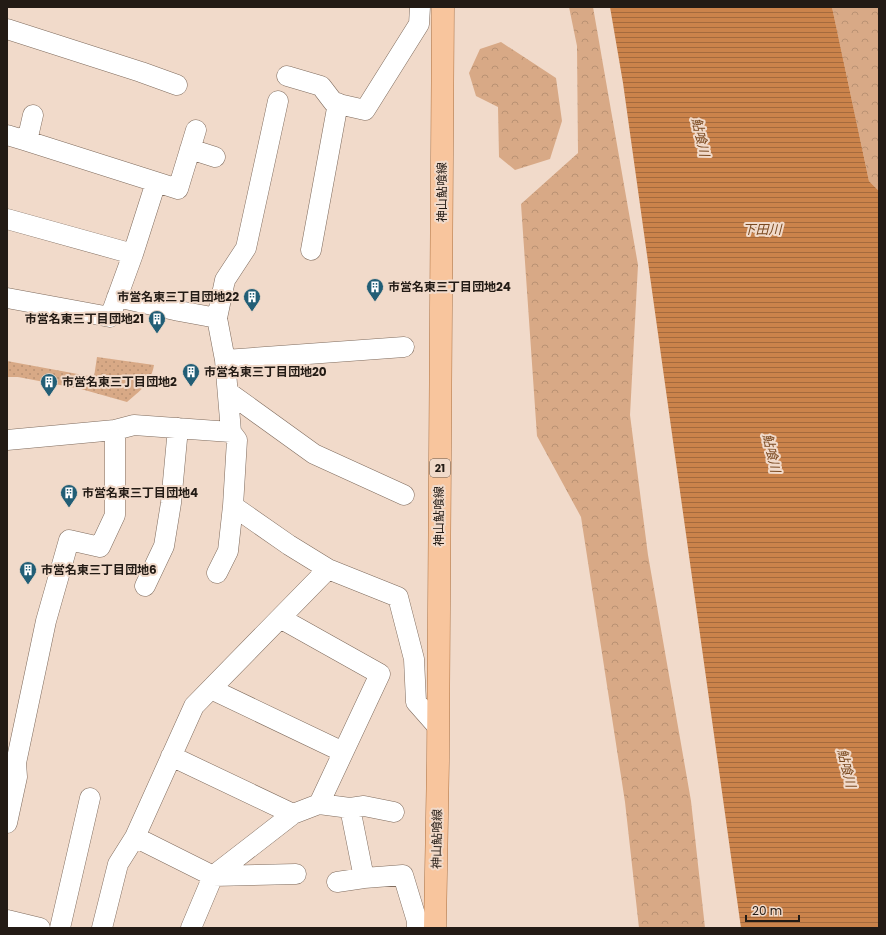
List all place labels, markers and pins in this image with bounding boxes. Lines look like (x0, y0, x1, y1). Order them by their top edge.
building icon: 市営名東三丁目団地24 (365, 277, 385, 302)
place label: 市営名東三丁目団地24 (388, 278, 511, 295)
building icon: 市営名東三丁目団地22 (242, 287, 262, 312)
place label: 市営名東三丁目団地22 (117, 288, 239, 305)
building icon: 市営名東三丁目団地21 (147, 309, 167, 334)
place label: 市営名東三丁目団地21 (25, 310, 144, 327)
building icon: 市営名東三丁目団地20 (181, 362, 201, 387)
place label: 市営名東三丁目団地20 (204, 363, 327, 380)
building icon: 市営名東三丁目団地2 (39, 372, 59, 397)
place label: 市営名東三丁目団地2 (62, 373, 177, 390)
building icon: 市営名東三丁目団地4 (59, 483, 79, 508)
place label: 市営名東三丁目団地4 (82, 484, 198, 501)
building icon: 市営名東三丁目団地6 (18, 560, 38, 585)
place label: 市営名東三丁目団地6 (41, 561, 157, 578)

